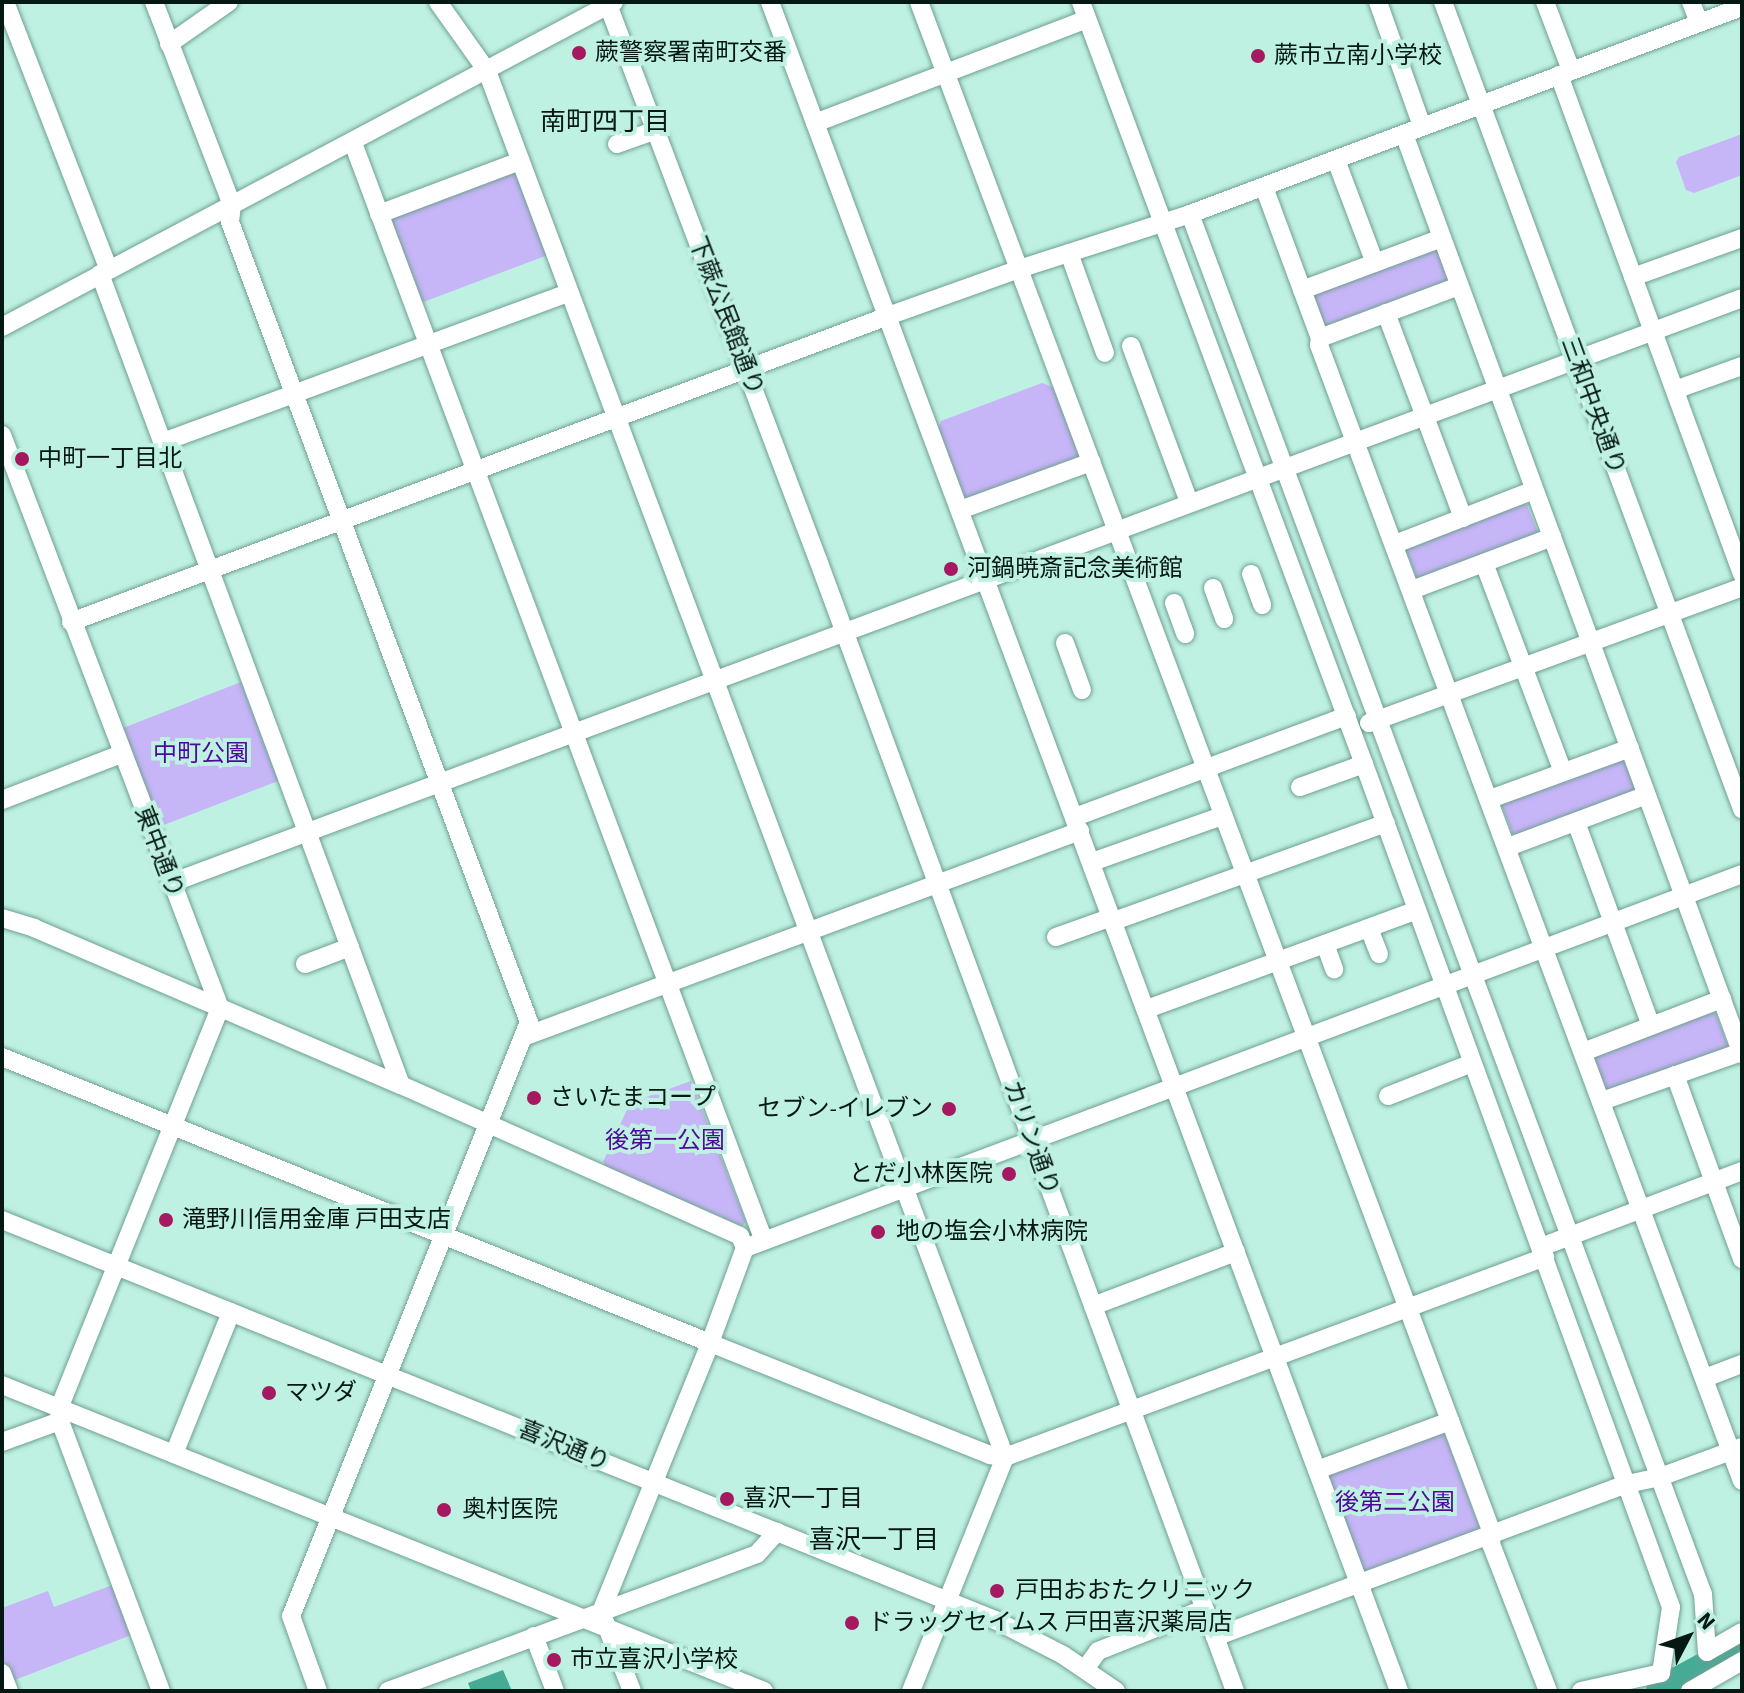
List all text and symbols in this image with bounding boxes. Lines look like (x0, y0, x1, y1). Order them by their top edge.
place label: 蕨警察署南町交番 (595, 39, 787, 67)
place label: 蕨市立南小学校 (1274, 42, 1442, 70)
marker: 蕨警察署南町交番 (570, 44, 588, 62)
marker: 蕨市立南小学校 (1249, 47, 1267, 65)
district label: 南町四丁目 (540, 106, 670, 138)
street label: 下蕨公民館通り (682, 232, 770, 400)
street label: 三和中央通り (1555, 333, 1631, 479)
place label: 中町一丁目北 (38, 445, 182, 473)
marker: 中町一丁目北 (13, 450, 31, 468)
place label: 河鍋暁斎記念美術館 (967, 555, 1183, 583)
marker: 河鍋暁斎記念美術館 (942, 560, 960, 578)
park label: 中町公園 (153, 740, 249, 768)
street label: 東中通り (128, 802, 190, 902)
street label: カリン通り (997, 1077, 1065, 1199)
place label: さいたまコープ (550, 1084, 718, 1112)
marker: さいたまコープ (525, 1089, 543, 1107)
place label: セブン-イレブン (758, 1095, 933, 1123)
marker: セブン-イレブン (940, 1100, 958, 1118)
park label: 後第一公園 (605, 1127, 725, 1155)
place label: とだ小林医院 (849, 1160, 993, 1188)
marker: とだ小林医院 (1000, 1165, 1018, 1183)
place label: 滝野川信用金庫 戸田支店 (182, 1206, 451, 1234)
marker: 滝野川信用金庫 戸田支店 (157, 1211, 175, 1229)
place label: 地の塩会小林病院 (896, 1218, 1088, 1246)
marker: 地の塩会小林病院 (867, 1221, 889, 1243)
place label: マツダ (285, 1379, 357, 1407)
marker: マツダ (260, 1384, 278, 1402)
street label: 喜沢通り (514, 1415, 614, 1477)
place label: 喜沢一丁目 (743, 1485, 863, 1513)
park label: 後第二公園 (1335, 1489, 1455, 1517)
marker: 喜沢一丁目 (718, 1490, 736, 1508)
place label: 奥村医院 (462, 1496, 558, 1524)
marker: 奥村医院 (433, 1499, 455, 1521)
district label: 喜沢一丁目 (809, 1524, 939, 1556)
place label: 戸田おおたクリニック (1015, 1577, 1255, 1605)
marker: 戸田おおたクリニック (986, 1580, 1008, 1602)
north arrow (1648, 1597, 1728, 1677)
text: N (1689, 1605, 1723, 1637)
place label: ドラッグセイムス 戸田喜沢薬局店 (868, 1609, 1233, 1637)
marker: ドラッグセイムス 戸田喜沢薬局店 (843, 1614, 861, 1632)
place label: 市立喜沢小学校 (570, 1646, 738, 1674)
marker: 市立喜沢小学校 (545, 1651, 563, 1669)

